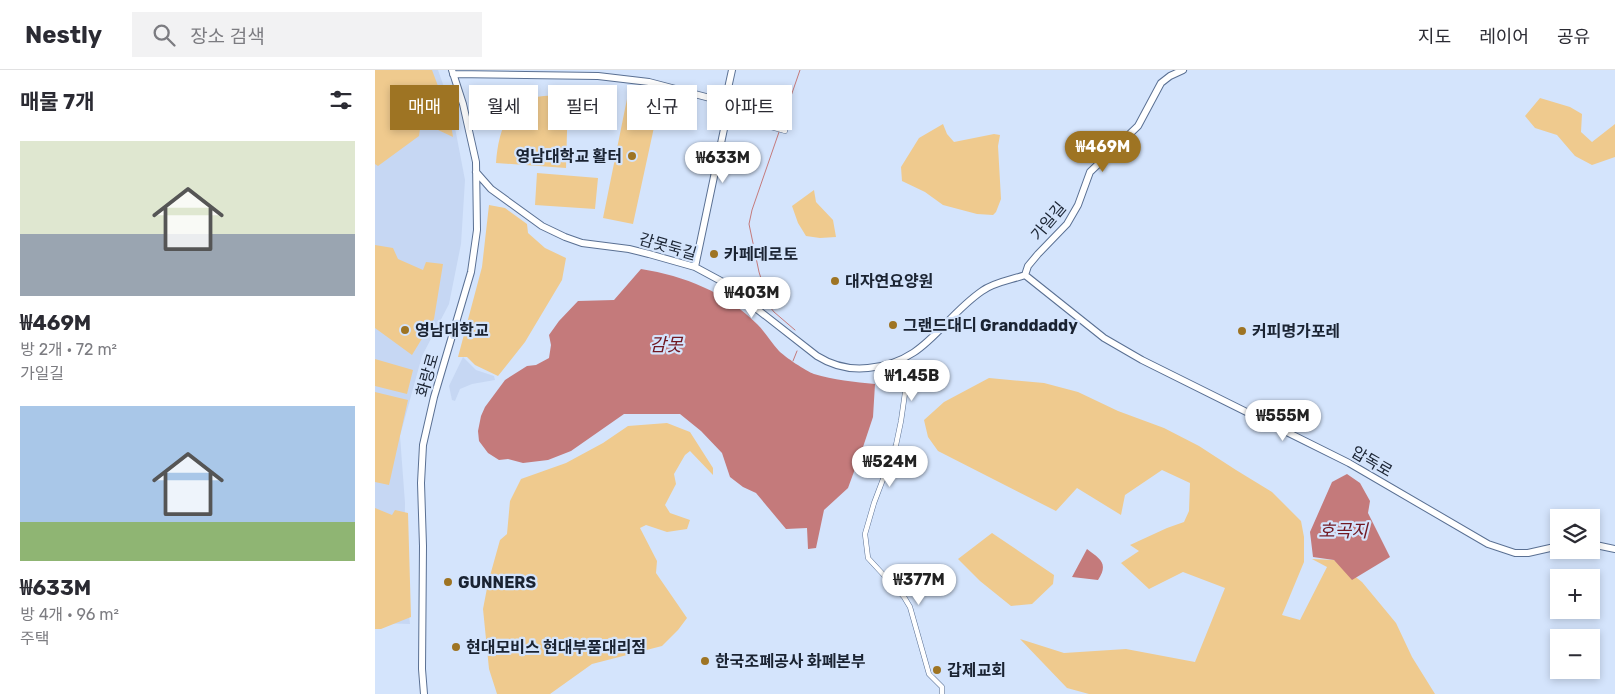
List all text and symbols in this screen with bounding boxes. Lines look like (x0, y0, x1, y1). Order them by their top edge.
search box (132, 12, 482, 57)
text: Nestly (25, 21, 102, 49)
icon: search (150, 21, 178, 49)
text: 장소 검색 (190, 25, 265, 48)
text: 지도 (1418, 26, 1451, 48)
text: 레이어 (1479, 26, 1529, 48)
text: 공유 (1557, 26, 1590, 48)
chip: 매매 (390, 85, 459, 130)
chip: 월세 (469, 85, 538, 130)
chip: 필터 (548, 85, 617, 130)
chip: 신규 (627, 85, 697, 130)
chip: 아파트 (707, 85, 792, 130)
icon: filters (327, 86, 355, 114)
text: 매물 7개 (20, 89, 94, 114)
pin: ₩469M (1068, 131, 1138, 173)
text: ₩469M (1076, 137, 1130, 156)
pin: ₩633M (688, 142, 758, 184)
place label: 영남대학교 활터 (516, 147, 622, 166)
text: ₩633M (696, 148, 750, 167)
marker: 영남대학교 활터 (626, 150, 638, 162)
icon: home (143, 174, 233, 264)
street label: 가일길 (1027, 198, 1070, 244)
street label: 감못둑길 (637, 229, 699, 264)
place label: 카페데로토 (724, 245, 798, 264)
marker: 카페데로토 (708, 248, 720, 260)
place label: 대자연요양원 (845, 272, 933, 291)
marker: 대자연요양원 (829, 275, 841, 287)
pin: ₩403M (717, 276, 787, 319)
text: ₩403M (724, 283, 780, 302)
text: ₩469M (20, 310, 91, 335)
place label: 그랜드대디 Granddaddy (903, 316, 1078, 335)
marker: 그랜드대디 Granddaddy (887, 319, 899, 331)
place label: 영남대학교 (415, 321, 489, 340)
place label: 커피명가포레 (1252, 322, 1340, 341)
marker: 영남대학교 (399, 324, 411, 336)
marker: 커피명가포레 (1236, 325, 1248, 337)
water label: 감못 (649, 334, 684, 356)
text: 방 2개 · 72 m² (20, 340, 117, 359)
street label: 화랑로 (412, 351, 443, 399)
pin: ₩1.45B (871, 360, 953, 402)
text: 가일길 (20, 364, 64, 383)
text: ₩1.45B (885, 366, 939, 385)
pin: ₩555M (1248, 400, 1318, 442)
text: ₩555M (1256, 406, 1310, 425)
icon: home (143, 439, 233, 529)
street label: 압독로 (1348, 442, 1396, 481)
pin: ₩524M (855, 446, 925, 488)
text: ₩524M (863, 452, 917, 471)
map controls (1550, 509, 1600, 679)
button: layers (1550, 509, 1600, 559)
water label: 호곡지 (1318, 520, 1369, 542)
pin: ₩377M (884, 564, 954, 606)
button: + (1550, 569, 1600, 619)
text: ₩377M (893, 570, 945, 589)
place label: GUNNERS (458, 573, 536, 592)
text: ₩633M (20, 575, 91, 600)
marker: GUNNERS (442, 576, 454, 588)
text: 방 4개 · 96 m² (20, 605, 119, 624)
text: 주택 (20, 629, 49, 648)
button: − (1550, 629, 1600, 679)
place label: 현대모비스 현대부품대리점 (466, 638, 646, 657)
marker: 현대모비스 현대부품대리점 (450, 641, 462, 653)
place label: 한국조폐공사 화폐본부 (715, 652, 866, 671)
marker: 한국조폐공사 화폐본부 (699, 655, 711, 667)
place label: 갑제교회 (947, 661, 1006, 680)
marker: 갑제교회 (931, 664, 943, 676)

